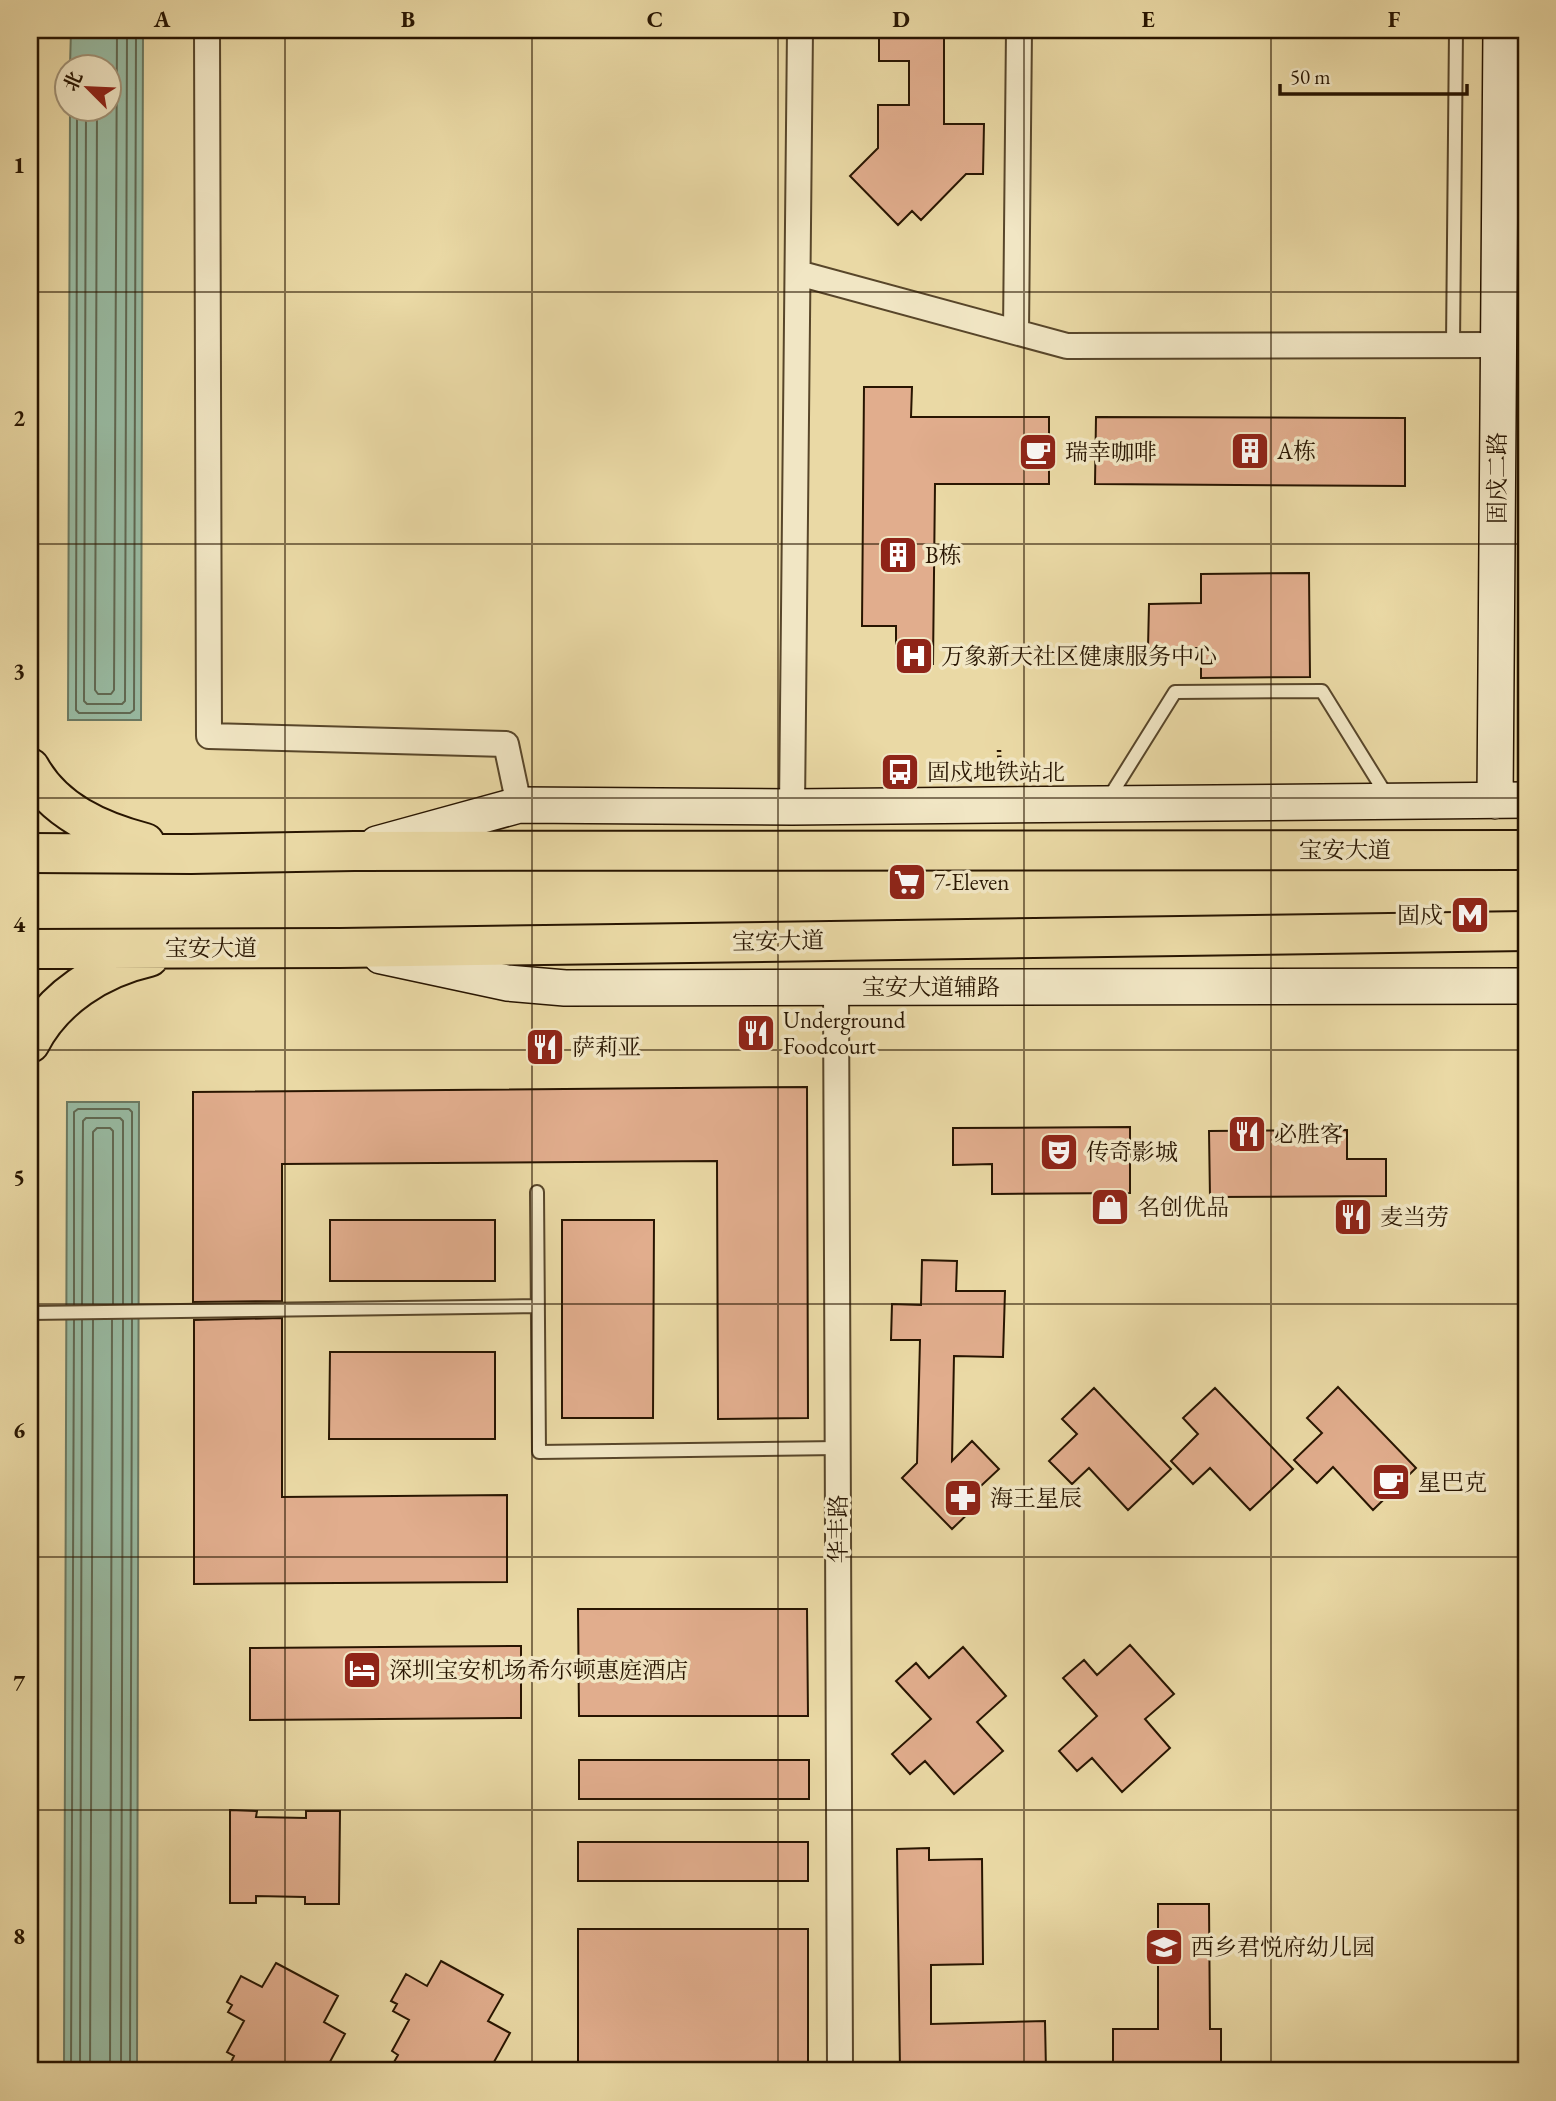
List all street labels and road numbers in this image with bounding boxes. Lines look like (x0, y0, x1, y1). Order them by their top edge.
street label: 固戍二路 (1482, 432, 1512, 524)
street label: 宝安大道 (1299, 835, 1391, 865)
street label: 宝安大道 (732, 925, 824, 957)
street label: 宝安大道 (165, 933, 257, 963)
street label: 宝安大道辅路 (862, 972, 1000, 1002)
street label: 华丰路 (823, 1495, 853, 1564)

